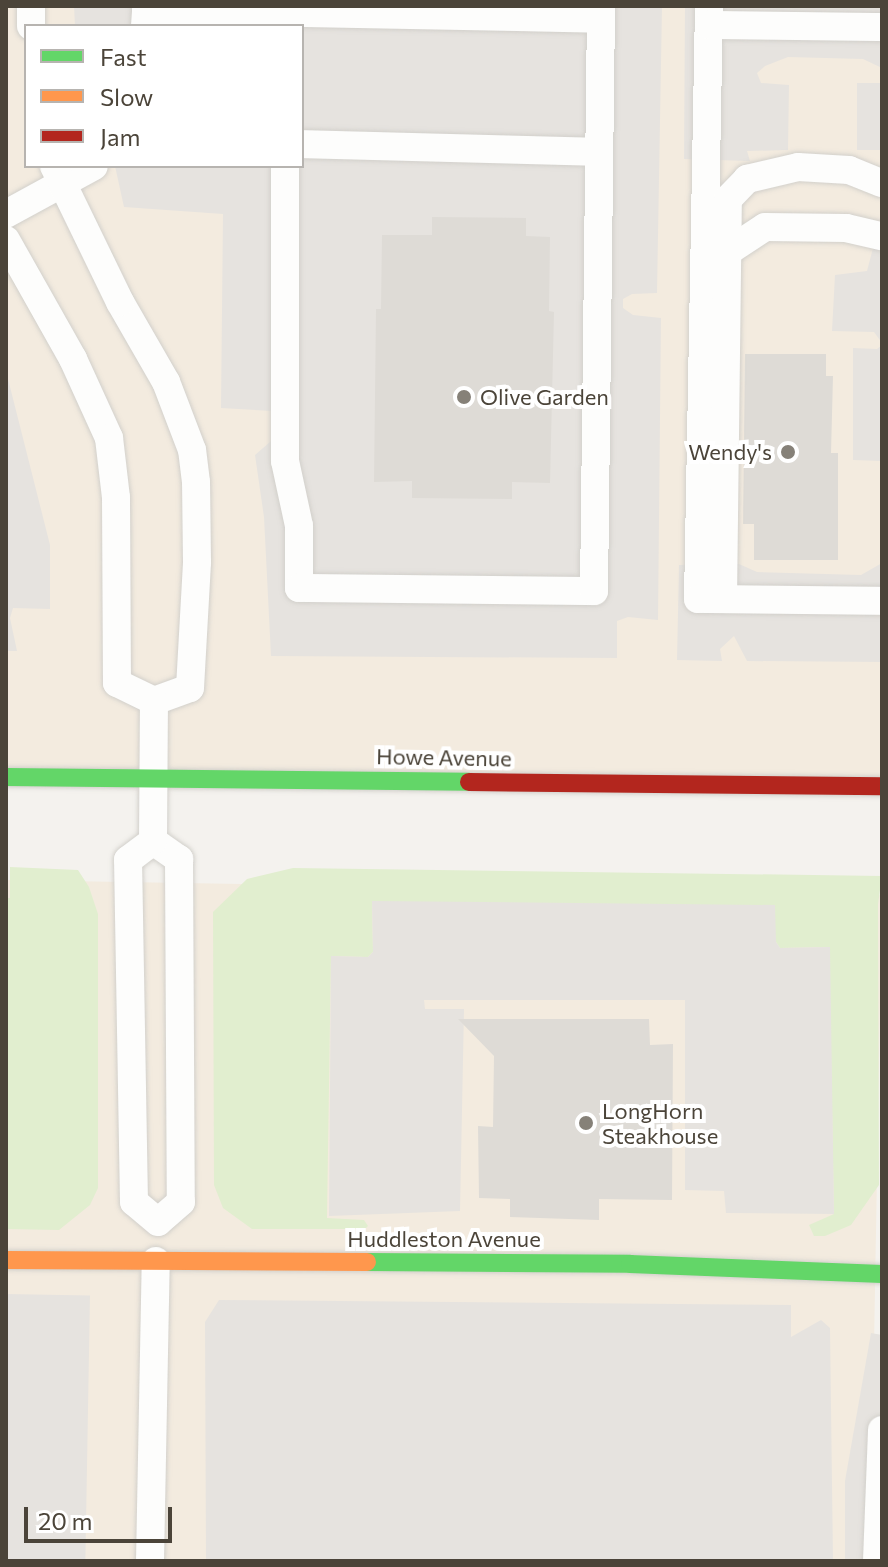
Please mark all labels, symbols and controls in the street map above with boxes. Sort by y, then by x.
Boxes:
legend [24,24,304,168]
text: Fast [100,42,147,71]
text: Slow [100,82,153,111]
text: Jam [100,122,140,151]
place label: Olive Garden [480,384,609,410]
marker: Olive Garden [455,388,473,406]
place label: Wendy's [688,439,772,465]
marker: Wendy's [779,443,797,461]
street label: Howe Avenue [376,743,512,771]
place label: LongHorn Steakhouse [602,1097,718,1148]
marker: LongHorn Steakhouse [577,1114,595,1132]
street label: Huddleston Avenue [347,1226,541,1252]
scale bar [28,1491,176,1541]
text: 20 m [38,1506,92,1535]

